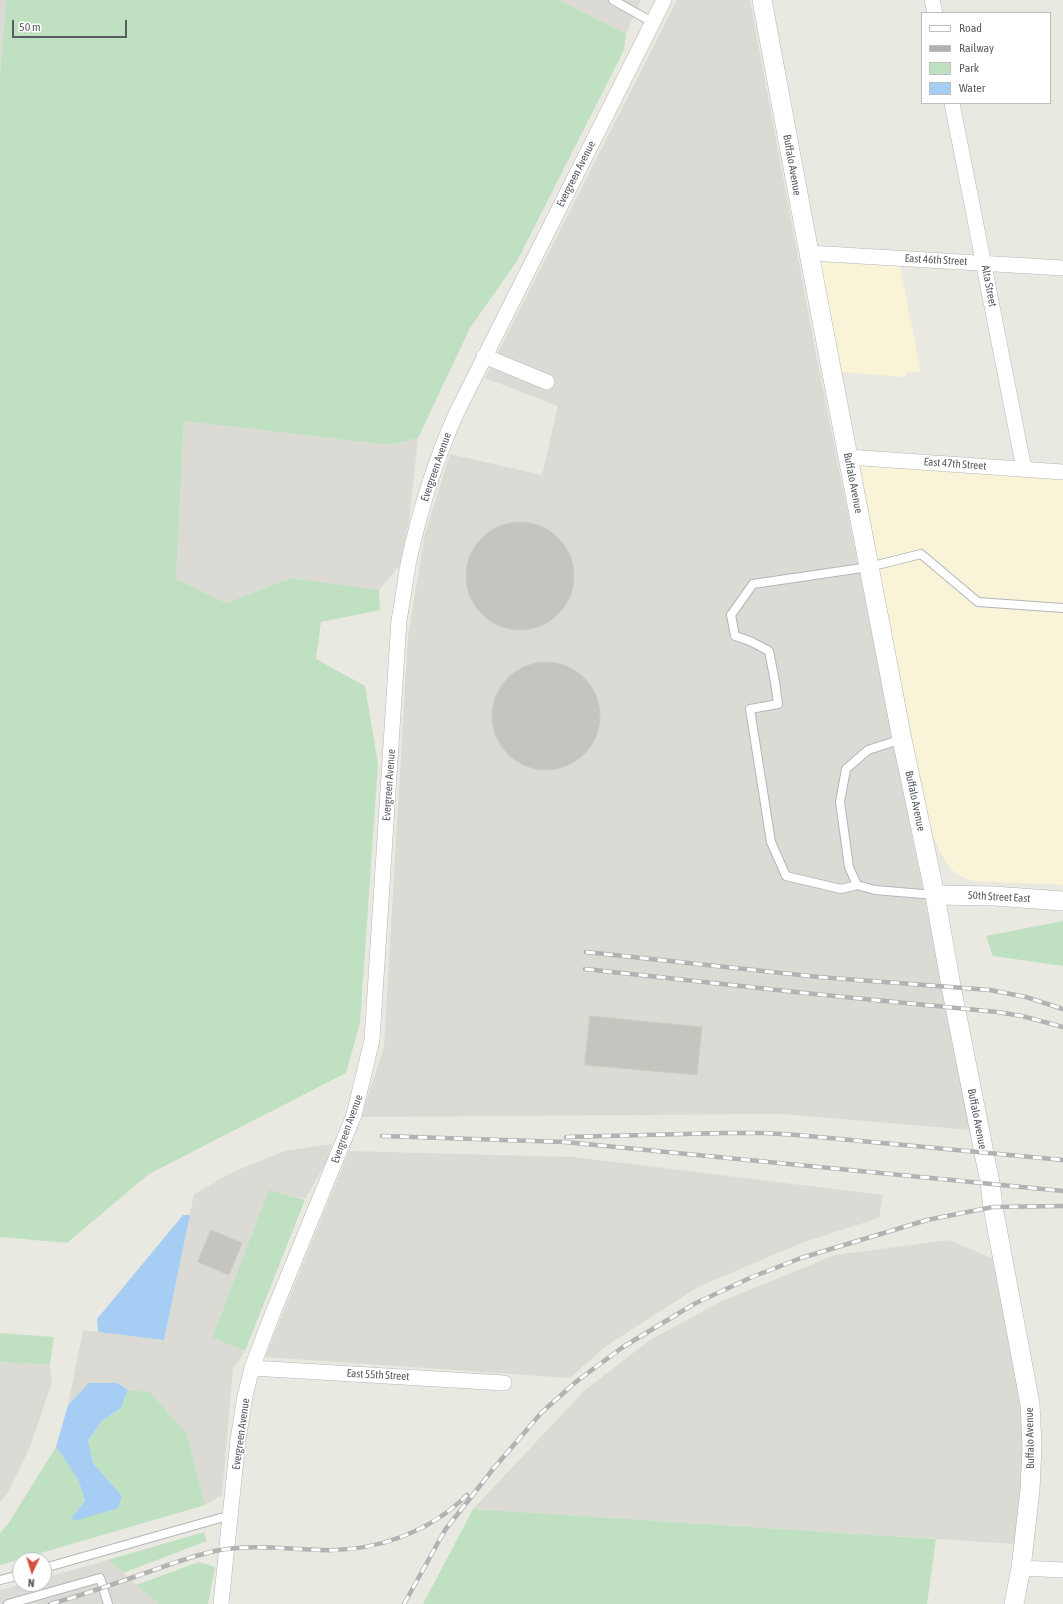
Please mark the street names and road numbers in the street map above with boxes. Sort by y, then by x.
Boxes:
street label: Buffalo Avenue [780,134,804,196]
street label: Evergreen Avenue [554,139,598,209]
street label: East 46th Street [904,252,968,268]
street label: Alta Street [978,264,1000,308]
street label: Evergreen Avenue [418,431,454,503]
street label: Buffalo Avenue [841,452,865,514]
street label: East 47th Street [923,455,987,473]
street label: Evergreen Avenue [380,749,398,821]
street label: Buffalo Avenue [902,770,928,832]
street label: 50th Street East [967,889,1031,905]
street label: Buffalo Avenue [965,1088,989,1150]
street label: Evergreen Avenue [328,1093,366,1165]
street label: East 55th Street [346,1367,410,1383]
street label: Evergreen Avenue [229,1397,253,1471]
street label: Buffalo Avenue [1023,1407,1037,1469]

